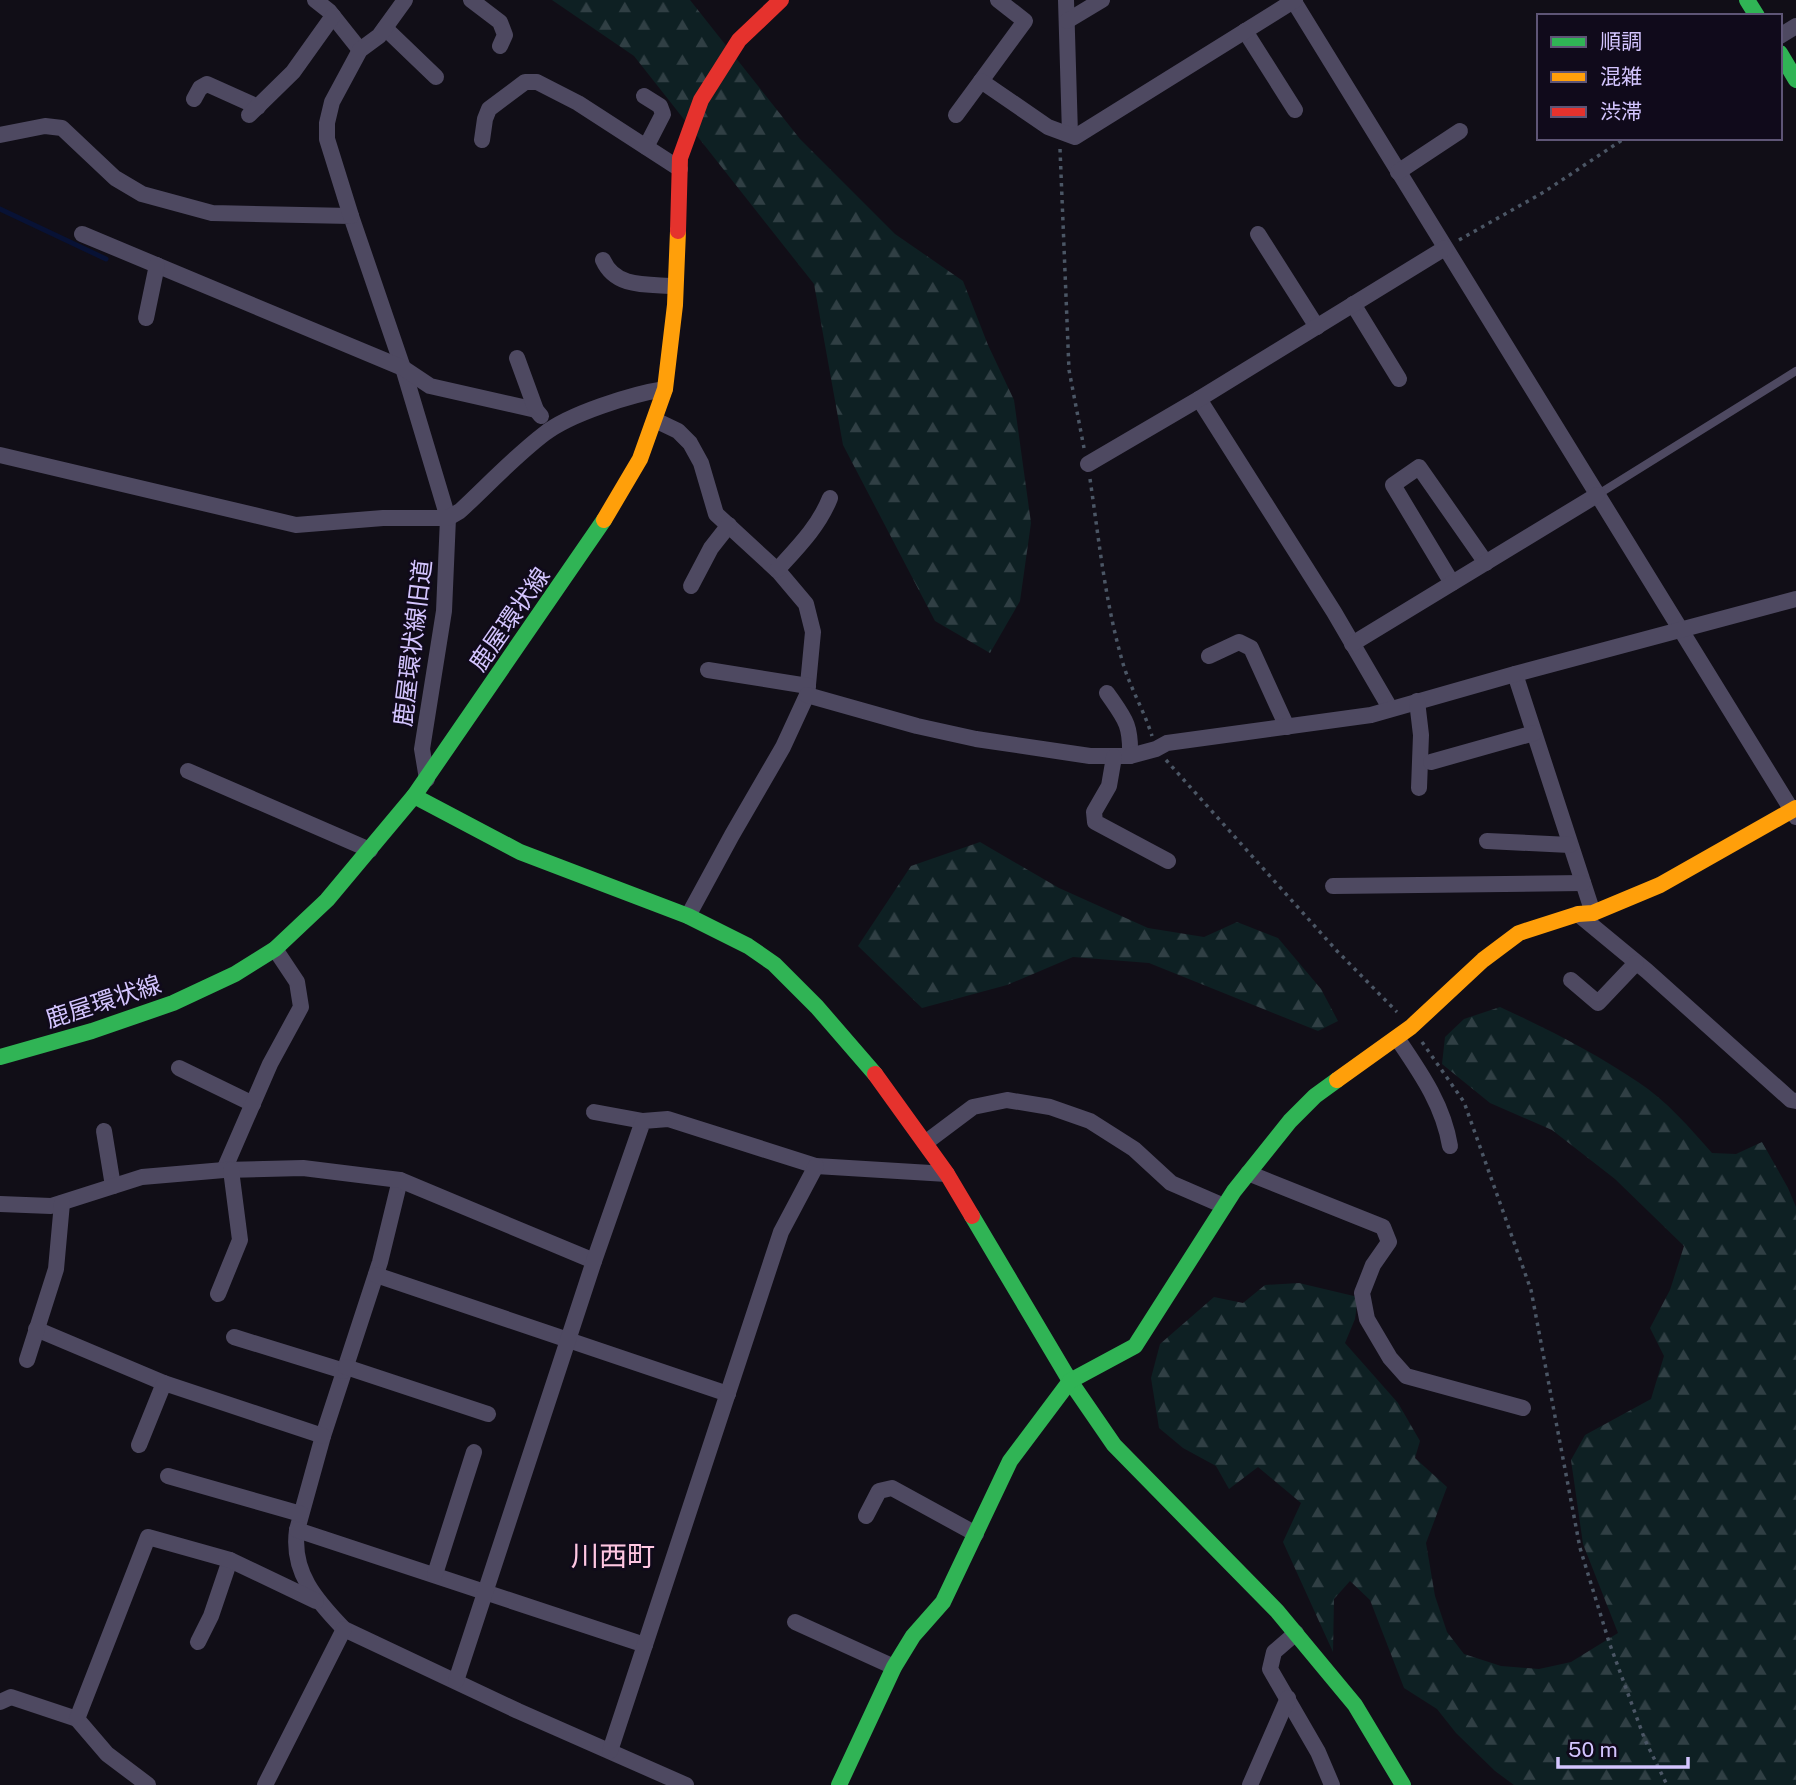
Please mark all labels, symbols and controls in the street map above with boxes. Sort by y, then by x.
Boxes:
legend [1537,14,1782,140]
text: 順調 [1600,29,1642,54]
text: 混雑 [1600,64,1642,89]
text: 渋滞 [1600,99,1642,124]
street label: 鹿屋環状線旧道 [388,558,436,728]
street label: 鹿屋環状線 [463,562,555,676]
street label: 鹿屋環状線 [42,969,164,1033]
district label: 川西町 [571,1539,655,1572]
scale bar [1558,1726,1688,1770]
text: 50 m [1568,1737,1618,1762]

